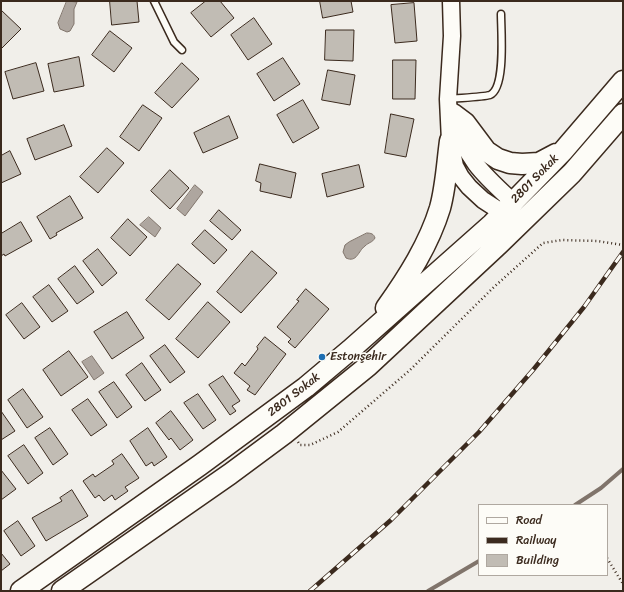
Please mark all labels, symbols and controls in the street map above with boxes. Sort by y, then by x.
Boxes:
street label: 2801 Sokak [508,152,562,206]
place label: Estonşehir [330,350,386,364]
marker: Estonşehir [317,352,327,362]
street label: 2801 Sokak [265,370,323,420]
legend [478,504,608,576]
text: Road [516,509,542,531]
text: Railway [516,529,557,551]
text: Building [516,549,559,571]

